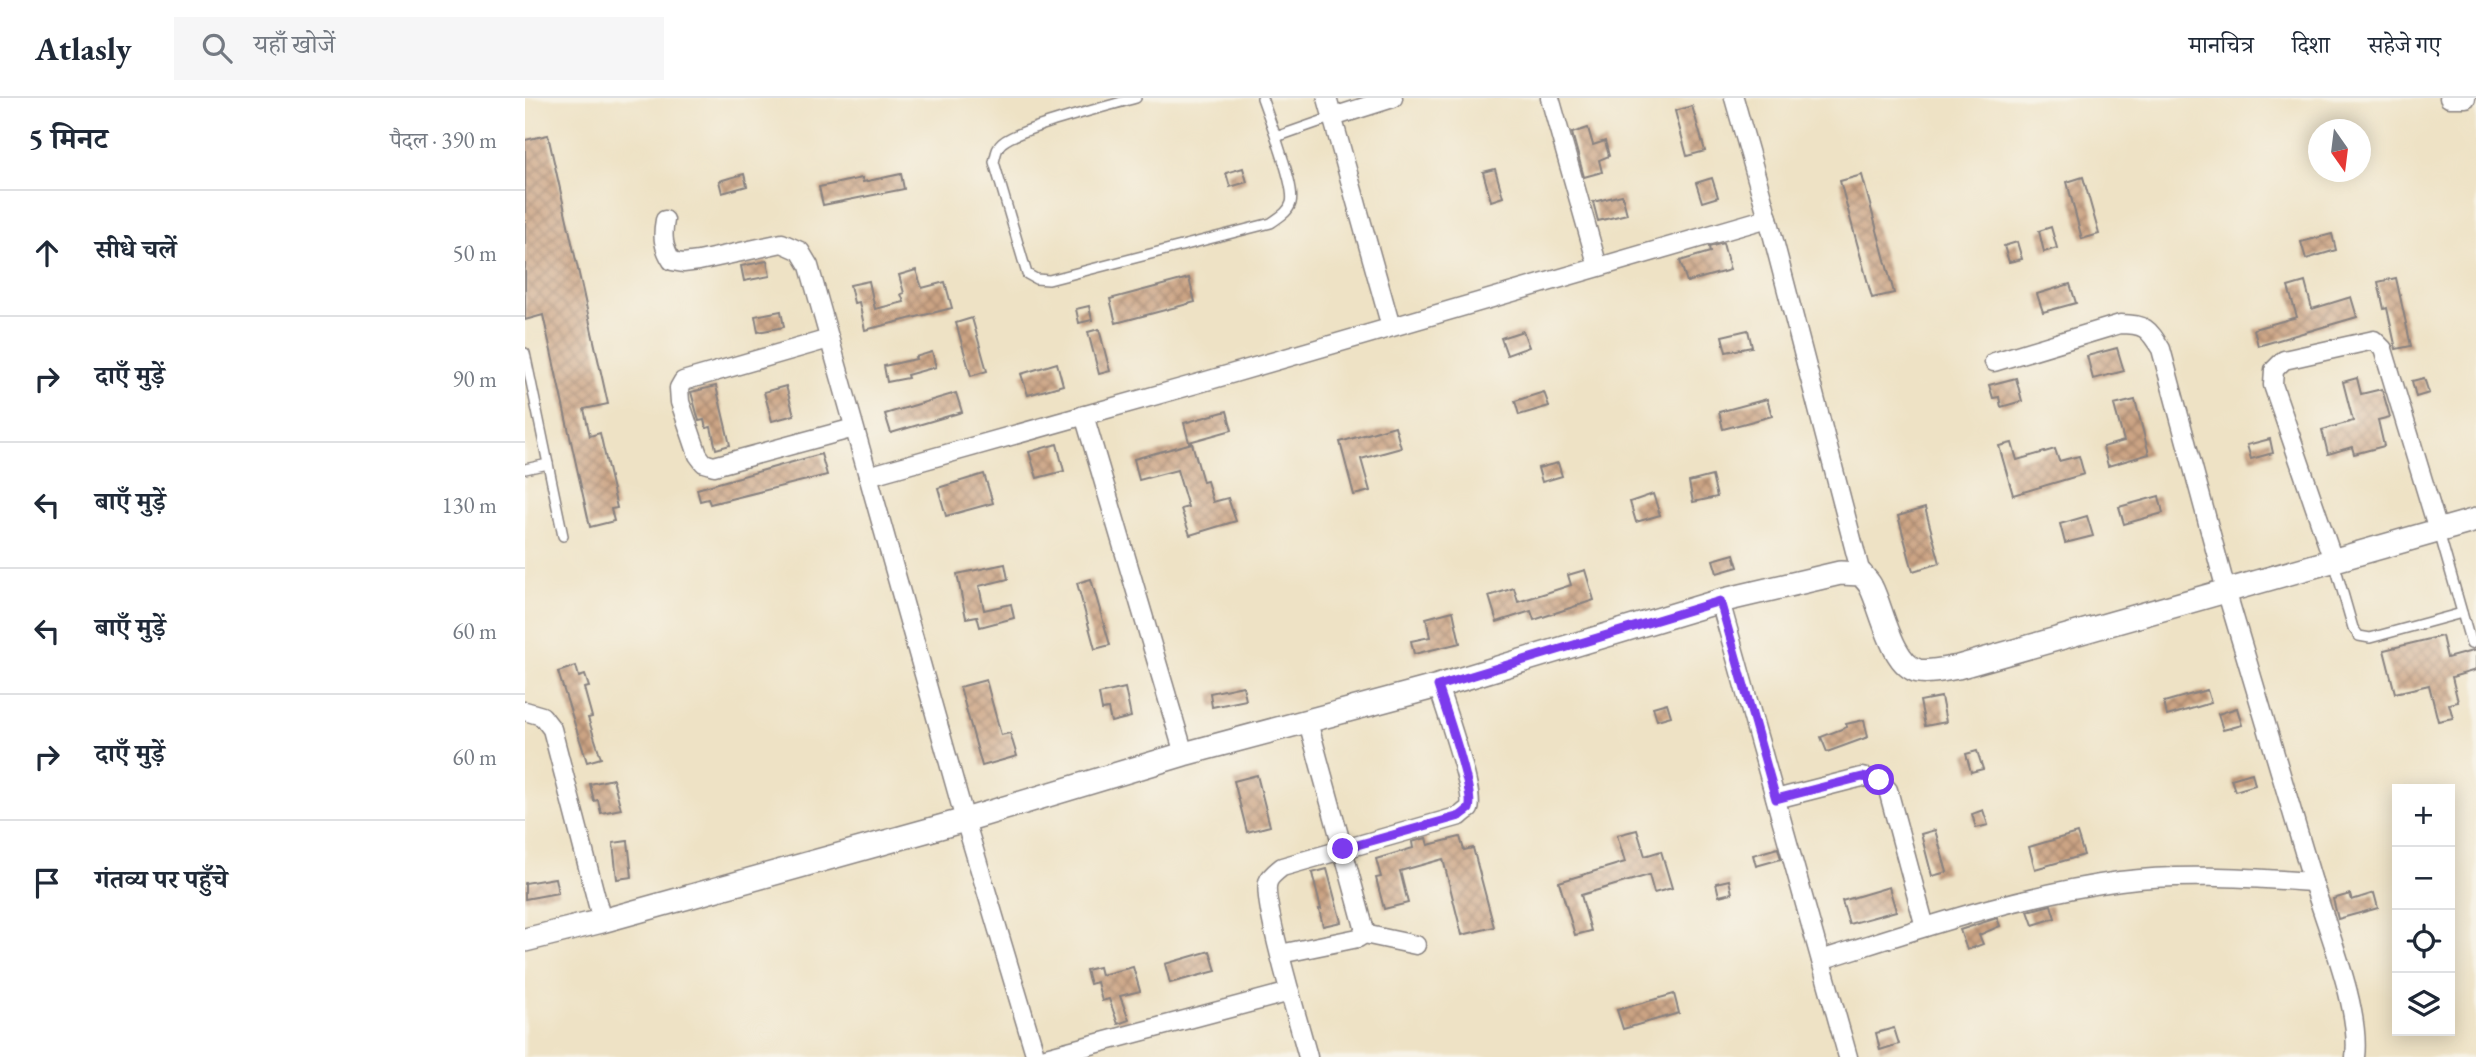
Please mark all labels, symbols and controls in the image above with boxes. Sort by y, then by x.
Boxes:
search box [174,17,664,80]
text: Atlasly [35,27,132,70]
text: यहाँ खोजें [254,27,335,61]
icon: search [198,29,236,67]
text: मानचित्र [2189,29,2254,60]
text: दिशा [2292,29,2330,60]
text: सहेजे गए [2368,29,2441,60]
text: 5 मिनट [28,119,108,158]
north arrow [2308,119,2371,182]
text: पैदल · 390 m [390,125,497,155]
text: सीधे चलें [95,232,177,266]
icon: ahead [28,234,66,272]
text: 50 m [452,238,497,268]
text: दाएँ मुड़ें [95,358,165,392]
icon: right [28,360,66,398]
text: 90 m [452,364,497,394]
text: बाएँ मुड़ें [95,484,166,518]
icon: left [28,486,66,524]
text: 130 m [441,490,497,520]
text: बाएँ मुड़ें [95,610,166,644]
icon: left [28,612,66,650]
text: 60 m [452,616,497,646]
text: दाएँ मुड़ें [95,736,165,770]
icon: right [28,738,66,776]
text: 60 m [452,742,497,772]
route start [1863,764,1894,795]
map controls [2392,784,2455,1036]
button: + [2392,784,2455,847]
route end [1327,833,1358,864]
button: − [2392,847,2455,910]
text: गंतव्य पर पहुँचे [95,862,228,896]
icon: arrive [28,864,66,902]
button: locate [2392,910,2455,973]
button: layers [2392,973,2455,1036]

